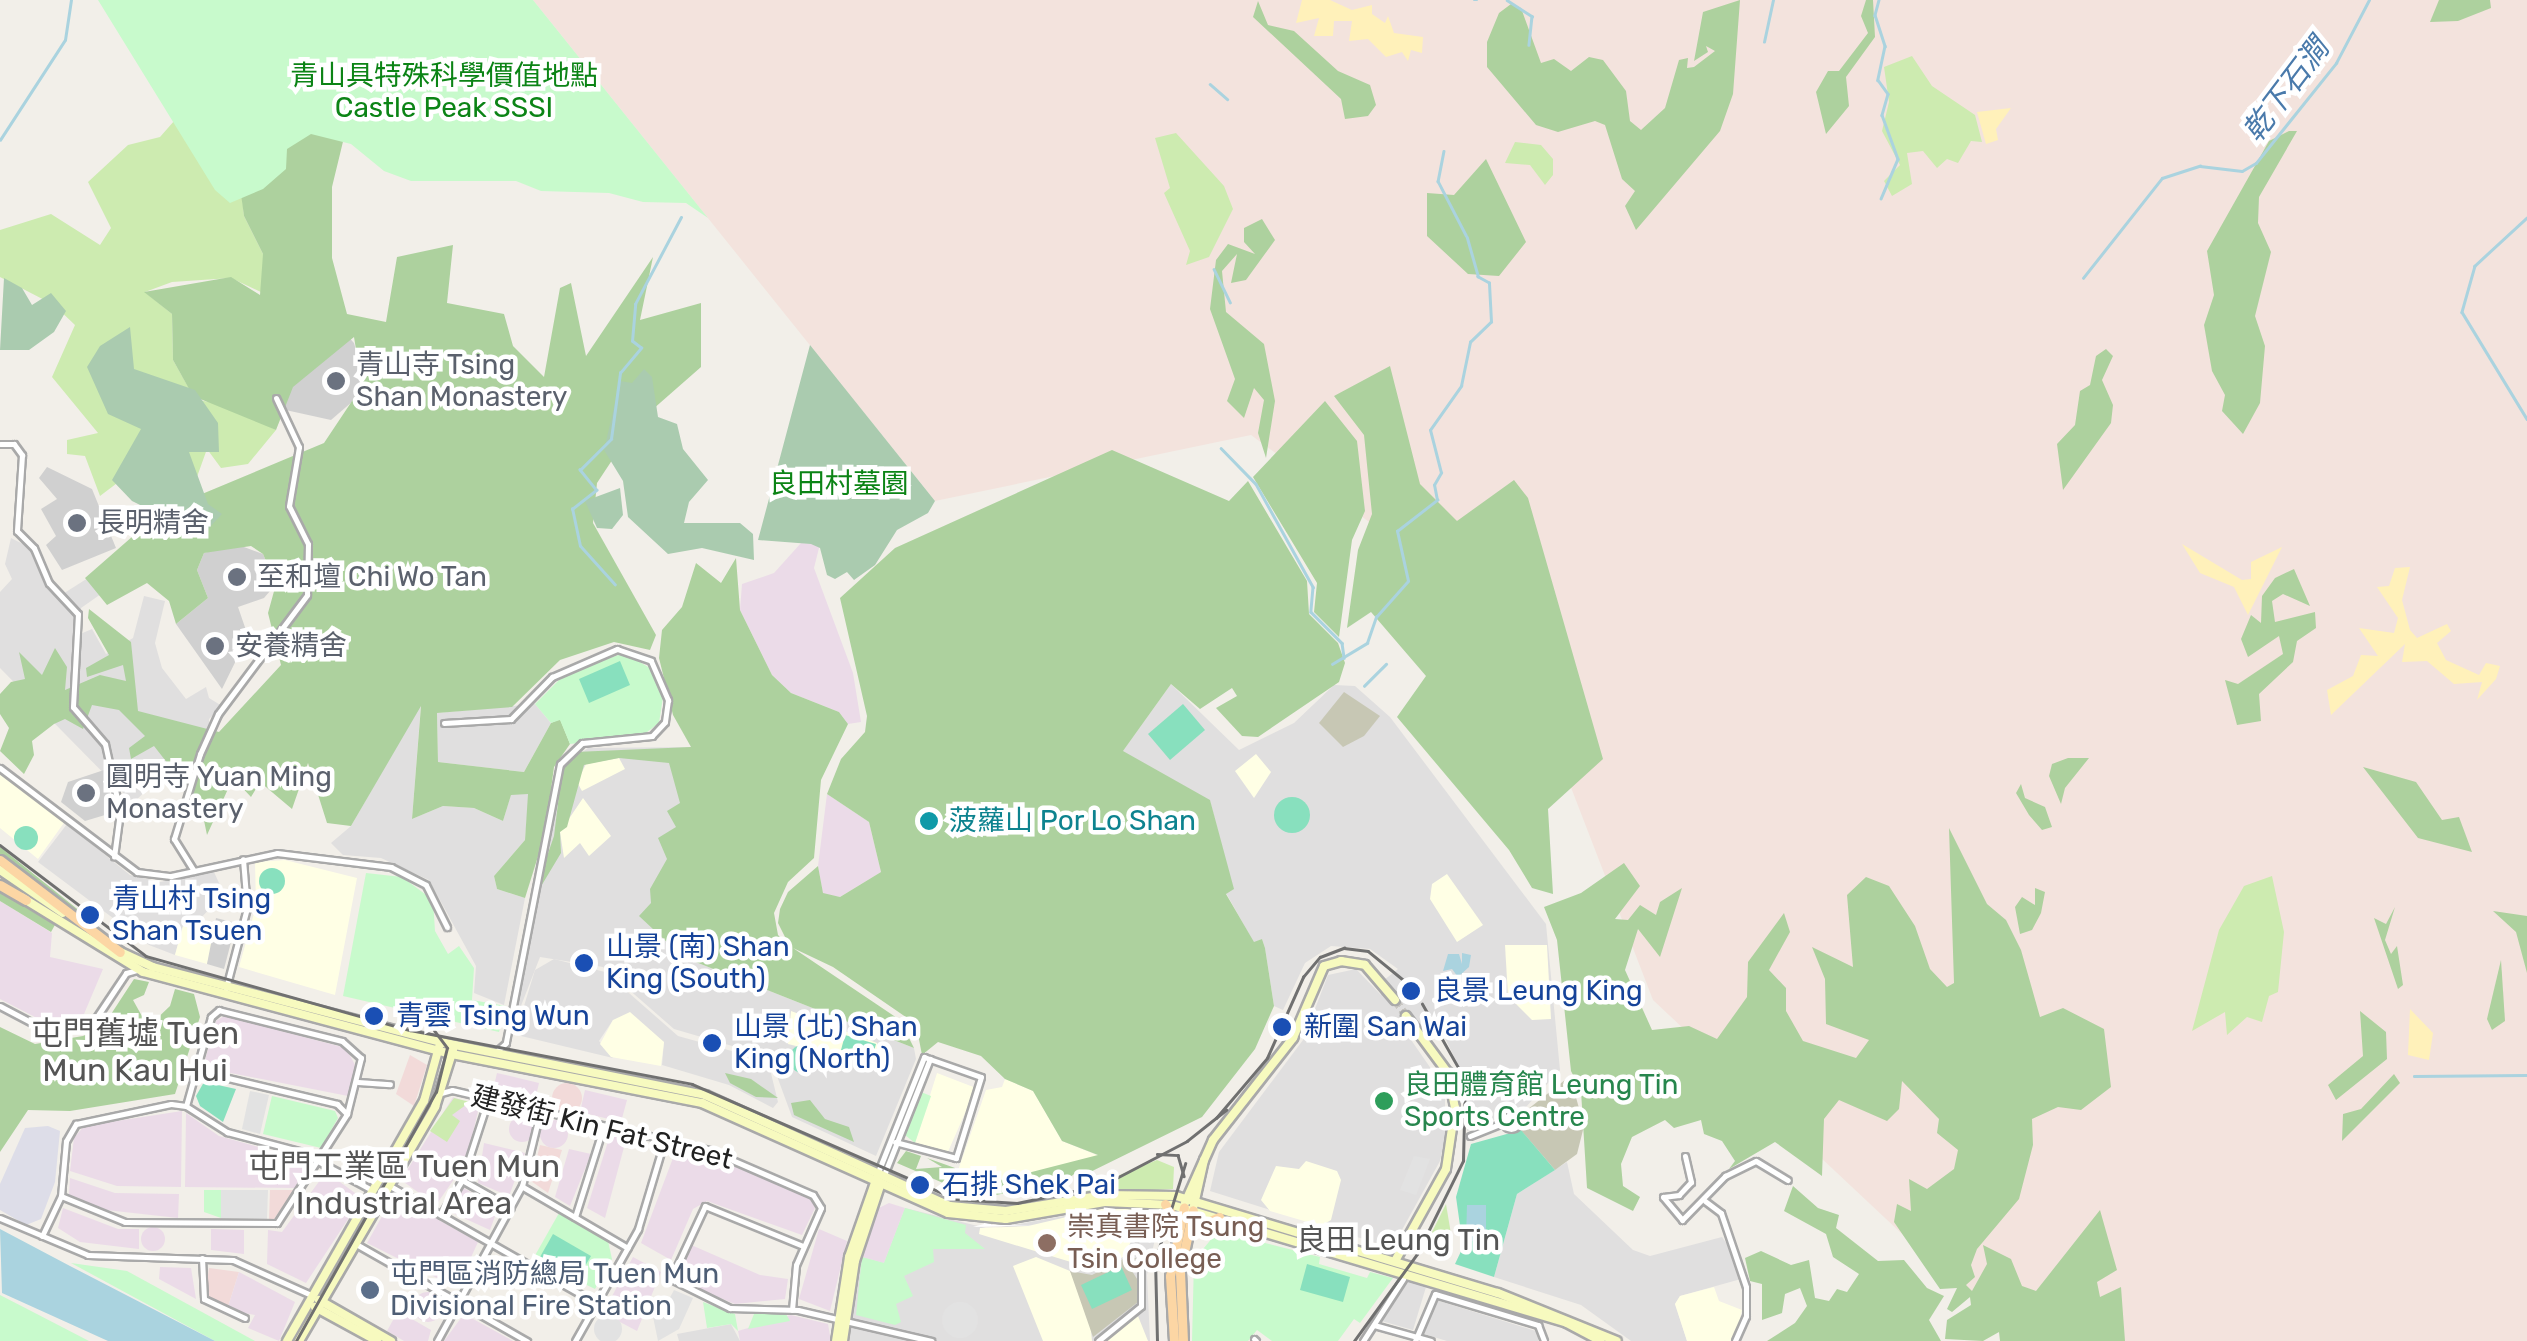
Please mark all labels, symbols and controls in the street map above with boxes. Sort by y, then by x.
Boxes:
water label: 乾下石澗 [2236,31,2336,149]
park label: 青山具特殊科學價值地點 Castle Peak SSSI [290,59,598,125]
place label: 青山寺 Tsing Shan Monastery [356,348,567,414]
marker: 青山寺 Tsing Shan Monastery [325,370,347,392]
park label: 良田村墓園 [769,467,909,501]
place label: 長明精舍 [97,506,209,540]
marker: 長明精舍 [66,512,88,534]
place label: 至和壇 Chi Wo Tan [257,560,488,594]
marker: 至和壇 Chi Wo Tan [226,566,248,588]
place label: 安養精舍 [235,629,347,663]
marker: 安養精舍 [204,635,226,657]
place label: 圓明寺 Yuan Ming Monastery [106,760,332,826]
marker: 圓明寺 Yuan Ming Monastery [75,782,97,804]
place label: 菠蘿山 Por Lo Shan [949,804,1197,838]
marker: 菠蘿山 Por Lo Shan [918,810,940,832]
place label: 青山村 Tsing Shan Tsuen [112,882,271,948]
marker: 青山村 Tsing Shan Tsuen [77,902,103,928]
place label: 山景 (南) Shan King (South) [606,930,790,996]
marker: 山景 (南) Shan King (South) [571,950,597,976]
place label: 良景 Leung King [1434,974,1643,1008]
marker: 良景 Leung King [1398,978,1424,1004]
place label: 青雲 Tsing Wun [396,999,590,1033]
marker: 青雲 Tsing Wun [361,1003,387,1029]
place label: 山景 (北) Shan King (North) [734,1010,918,1076]
place label: 新圍 San Wai [1304,1010,1468,1044]
marker: 新圍 San Wai [1269,1014,1295,1040]
district label: 屯門舊墟 Tuen Mun Kau Hui [28,1015,242,1090]
marker: 山景 (北) Shan King (North) [699,1030,725,1056]
place label: 良田體育館 Leung Tin Sports Centre [1404,1068,1679,1134]
street label: 建發街 Kin Fat Street [468,1079,736,1177]
marker: 良田體育館 Leung Tin Sports Centre [1373,1090,1395,1112]
district label: 屯門工業區 Tuen Mun Industrial Area [248,1148,560,1223]
place label: 石排 Shek Pai [942,1168,1116,1202]
marker: 石排 Shek Pai [907,1172,933,1198]
place label: 崇真書院 Tsung Tsin College [1067,1210,1264,1276]
district label: 良田 Leung Tin [1296,1222,1500,1258]
marker: 崇真書院 Tsung Tsin College [1036,1232,1058,1254]
place label: 屯門區消防總局 Tuen Mun Divisional Fire Station [390,1257,719,1323]
marker: 屯門區消防總局 Tuen Mun Divisional Fire Station [359,1279,381,1301]

